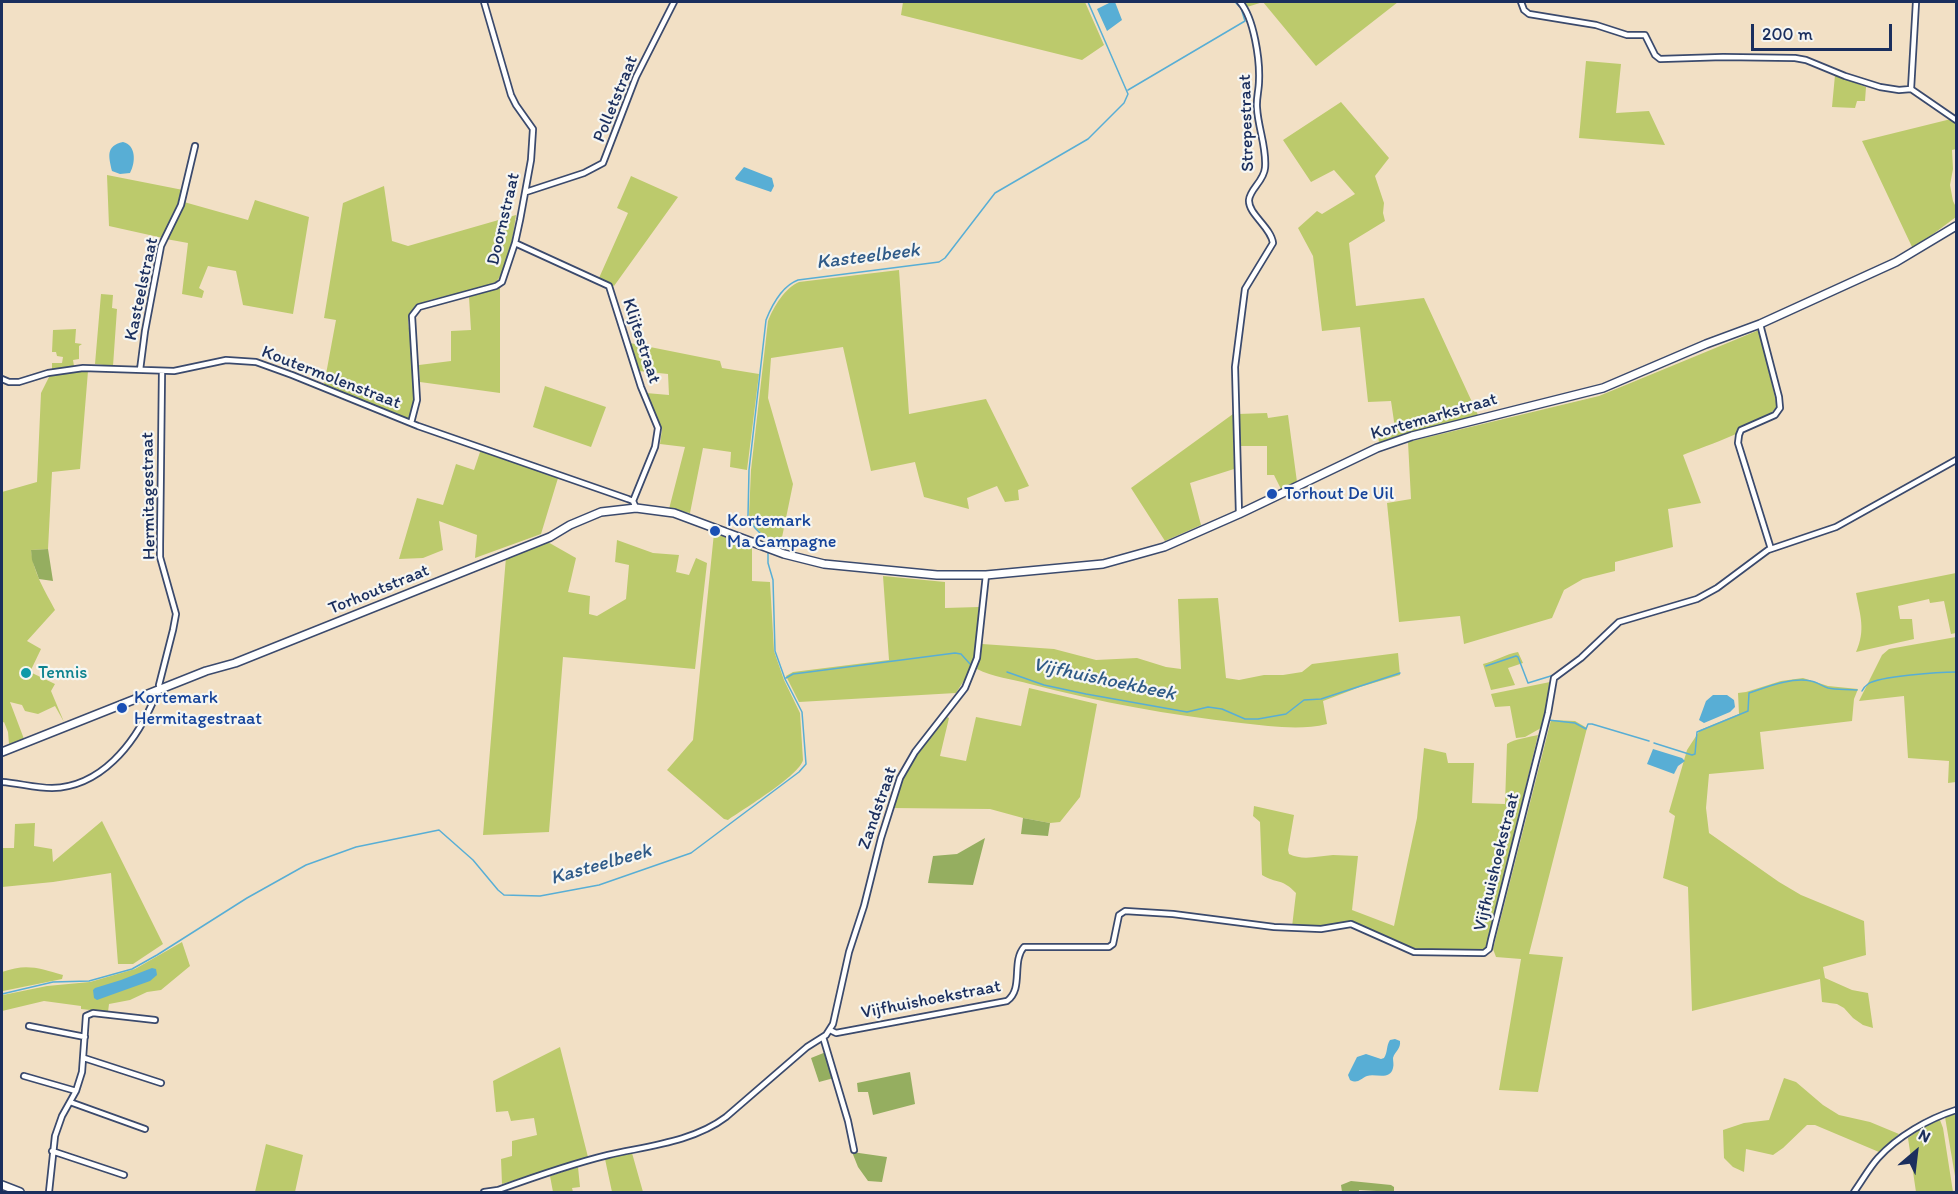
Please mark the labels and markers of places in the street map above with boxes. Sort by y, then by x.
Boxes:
place label: Torhout De Uil [1284,483,1394,505]
marker: Torhout De Uil [1265,487,1279,501]
place label: Kortemark Ma Campagne [727,510,836,552]
marker: Kortemark Ma Campagne [708,524,722,538]
place label: Tennis [38,662,87,684]
marker: Tennis [19,666,33,680]
place label: Kortemark Hermitagestraat [134,687,262,730]
marker: Kortemark Hermitagestraat [115,701,129,715]

